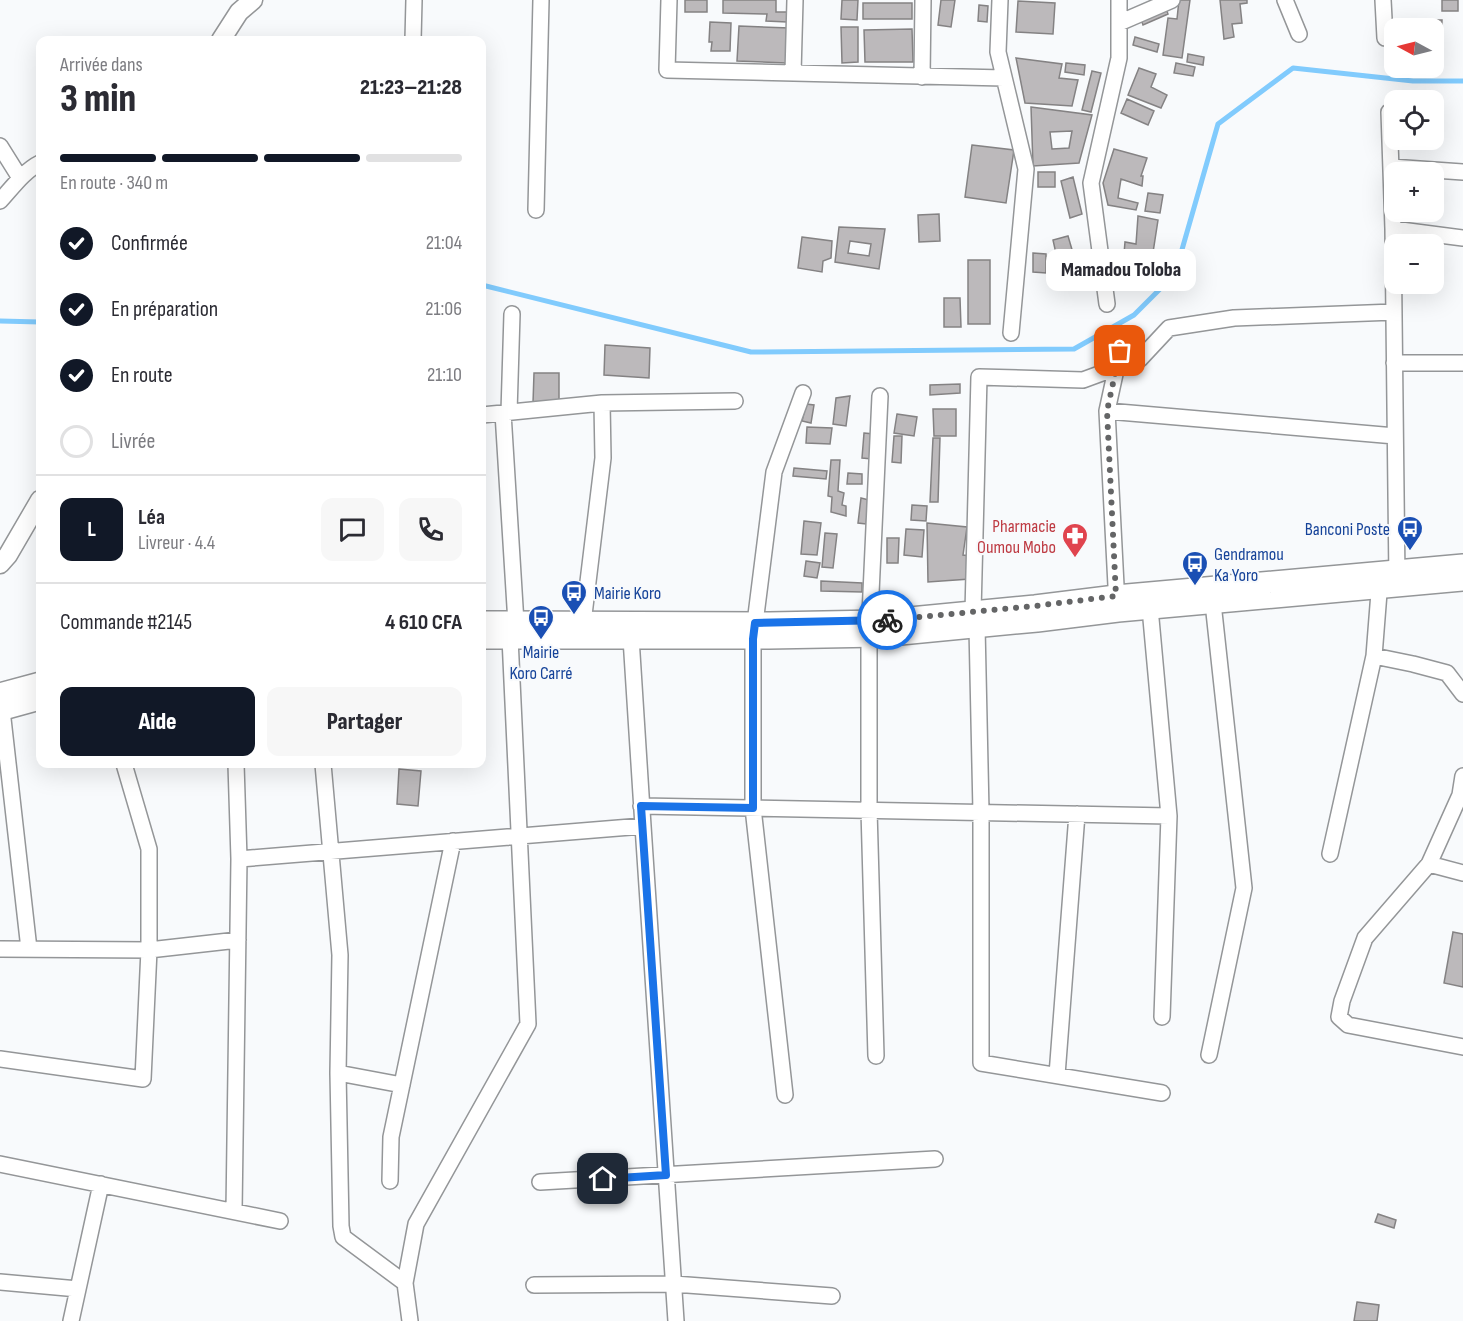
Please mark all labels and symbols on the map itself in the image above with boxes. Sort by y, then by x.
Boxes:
north arrow [1384,18,1444,78]
callout: Mamadou Toloba [1045,249,1195,291]
pin [1094,325,1145,376]
bus stop icon: Banconi Poste [1395,514,1425,552]
place label: Pharmacie Oumou Mobo [977,516,1056,558]
place label: Banconi Poste [1305,519,1390,540]
pharmacy icon: Pharmacie Oumou Mobo [1060,521,1090,559]
place label: Gendramou Ka Yoro [1214,544,1284,586]
bus stop icon: Gendramou Ka Yoro [1180,549,1210,587]
bus stop icon: Mairie Koro [559,578,589,616]
place label: Mairie Koro [594,583,661,604]
courier [857,590,917,650]
bus stop icon: Mairie Koro Carré [526,603,556,641]
place label: Mairie Koro Carré [509,642,573,684]
pin [577,1153,628,1204]

